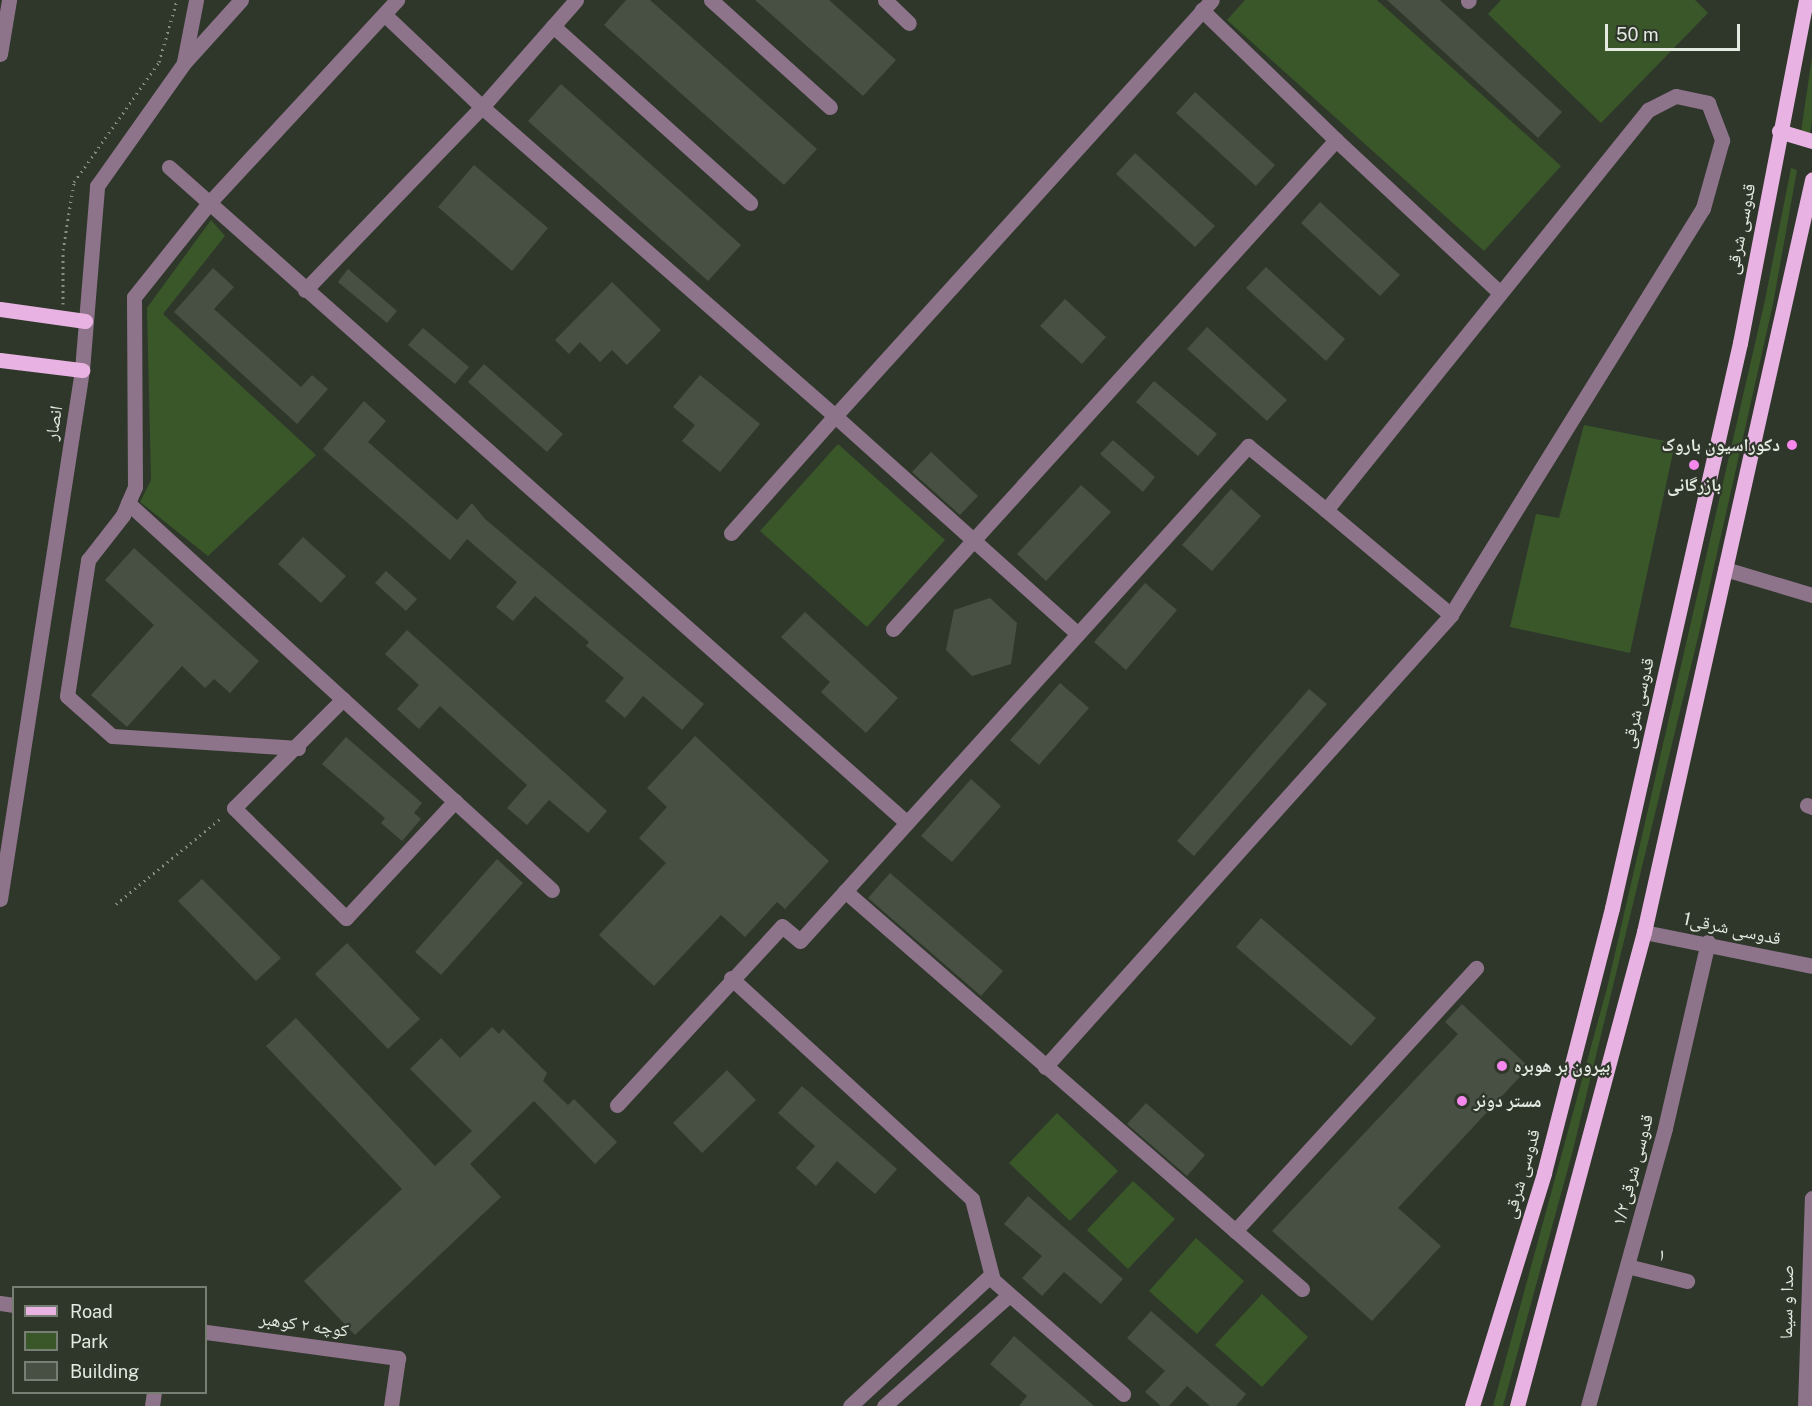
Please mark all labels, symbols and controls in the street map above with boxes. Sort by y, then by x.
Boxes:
scale bar [1608,12,1743,50]
text: 50 m [1616,24,1659,45]
street label: قدوسی شرقی [1722,182,1760,276]
street label: انصار [41,404,67,442]
place label: دکوراسیون باروک [1662,434,1780,456]
marker: دکوراسیون باروک [1785,438,1799,452]
marker: بازرگانی [1687,458,1701,472]
place label: بازرگانی [1667,474,1721,496]
street label: قدوسی شرقی [1617,656,1659,750]
street label: 1قدوسی شرقی [1681,908,1783,950]
place label: بیرون بر هوبره [1514,1055,1610,1077]
marker: بیرون بر هوبره [1495,1059,1509,1073]
place label: مستر دونر [1474,1090,1542,1112]
marker: مستر دونر [1455,1094,1469,1108]
street label: قدوسی شرقی۱/۲ [1608,1112,1658,1228]
street label: قدوسی شرقی [1499,1127,1545,1221]
street label: ۱ [1655,1244,1669,1266]
street label: صدا و سیما [1776,1265,1798,1339]
legend [12,1286,207,1394]
text: Road [70,1301,113,1322]
street label: کوچه ۲ کوهبر [258,1308,350,1342]
text: Park [70,1331,108,1352]
text: Building [70,1361,139,1382]

